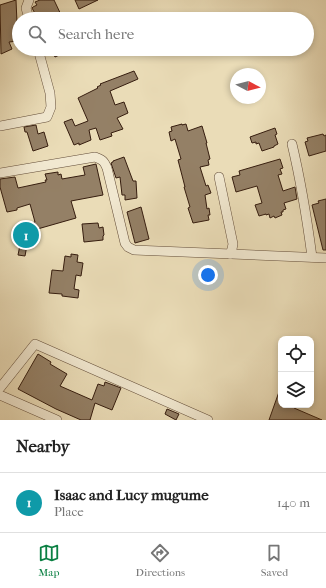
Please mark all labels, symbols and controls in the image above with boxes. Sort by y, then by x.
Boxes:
search box [12,12,314,56]
icon: search [26,23,48,45]
text: Search here [58,25,134,43]
north arrow [230,68,266,104]
pin: 1 [13,220,39,250]
your location [198,265,218,285]
map controls [278,336,314,408]
button: locate [278,336,314,372]
button: layers [278,372,314,408]
text: Nearby [16,436,70,456]
text: Isaac and Lucy mugume [54,486,209,504]
text: 1 [27,495,31,510]
text: 140 m [277,495,310,510]
text: Place [54,504,84,519]
tab: Map [38,542,60,579]
tab: Directions [136,542,185,579]
tab: Saved [261,542,288,579]

